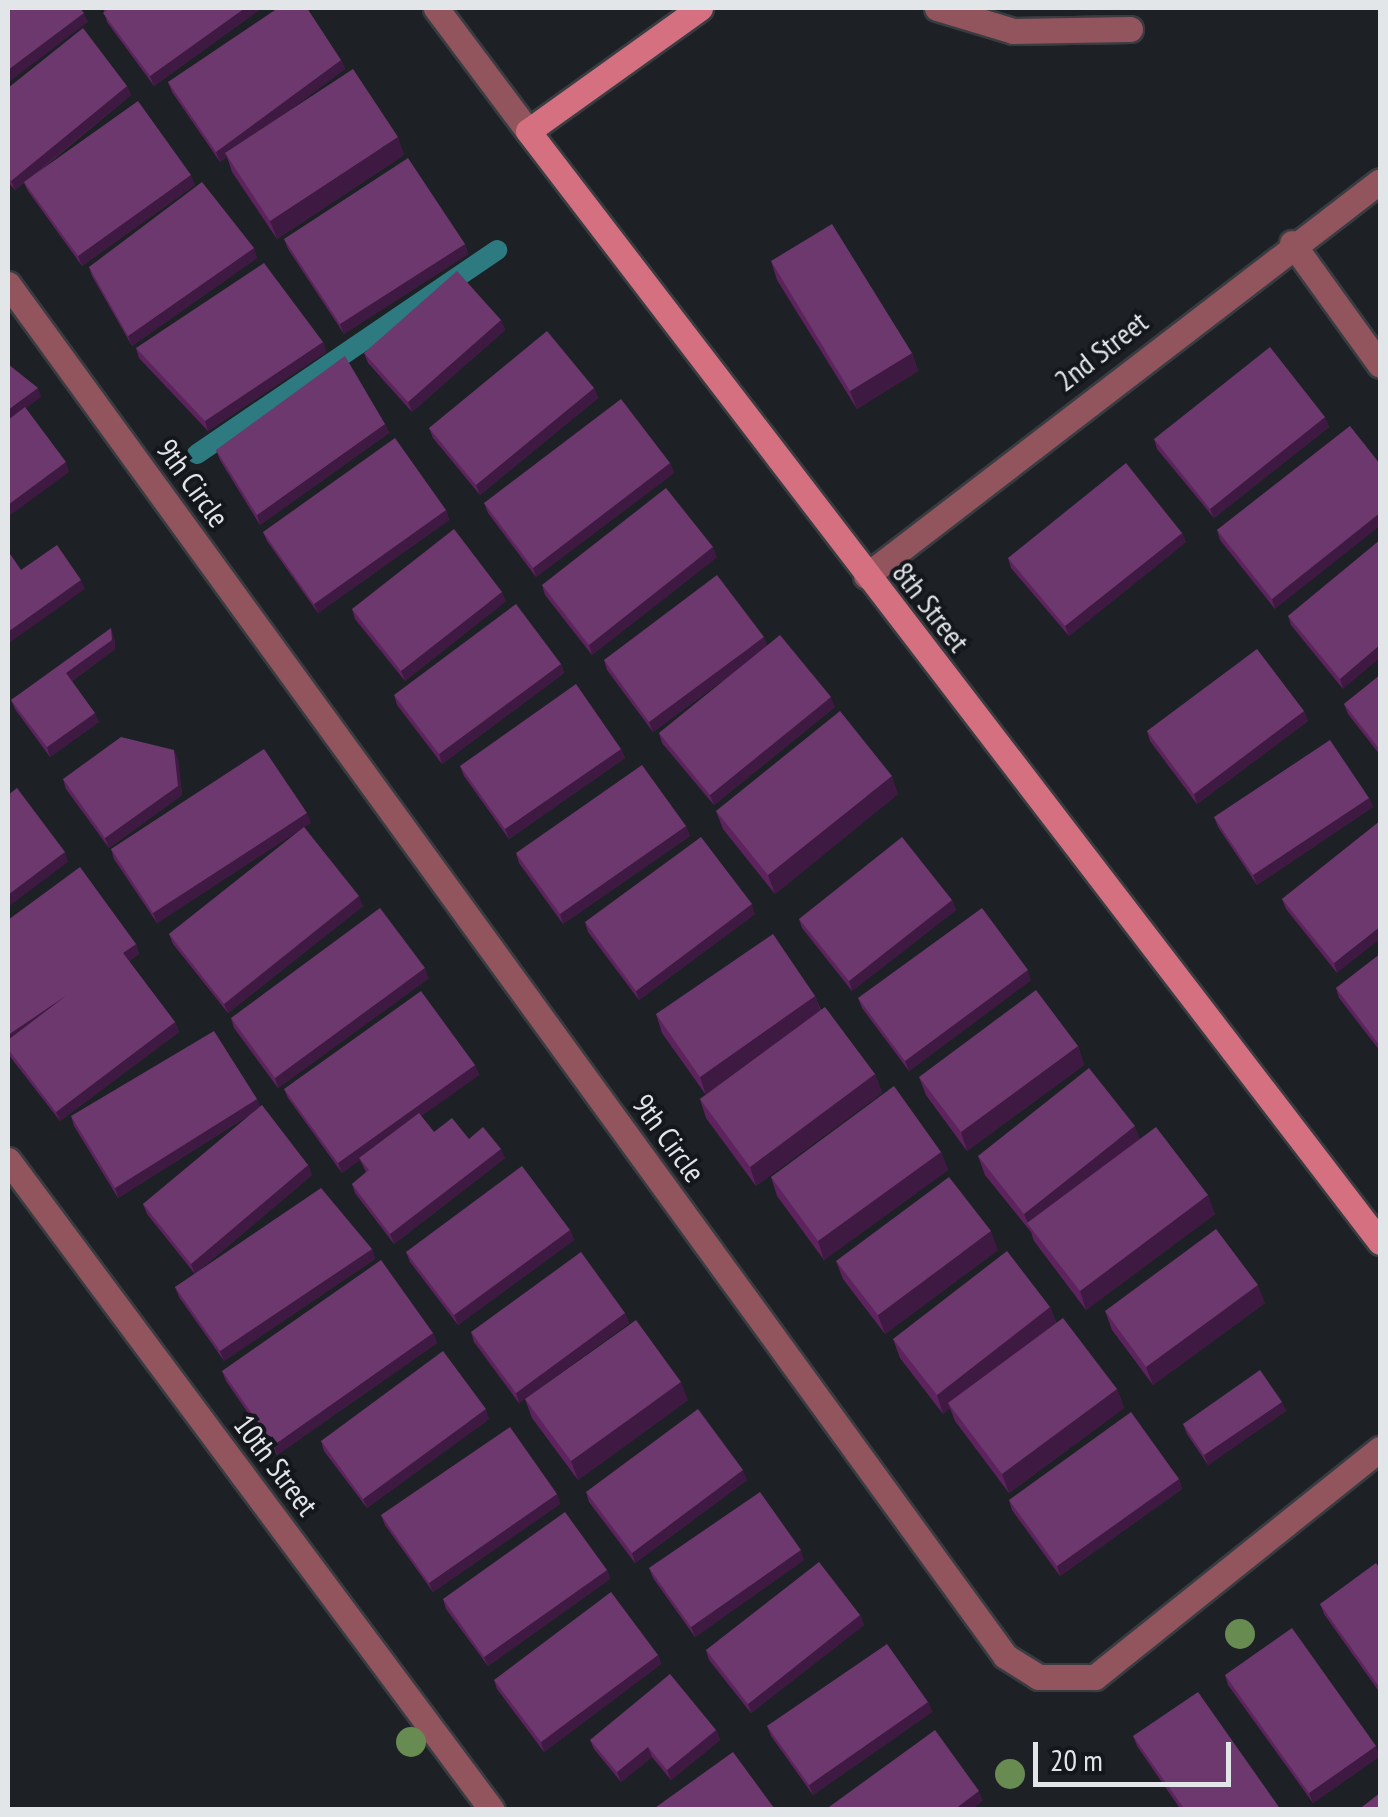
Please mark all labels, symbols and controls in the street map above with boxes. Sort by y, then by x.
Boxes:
street label: 2nd Street [1047,304,1155,398]
street label: 9th Circle [149,432,237,534]
street label: 8th Street [885,555,977,659]
street label: 9th Circle [625,1087,713,1189]
street label: 10th Street [226,1407,326,1523]
scale bar [1038,1722,1236,1784]
text: 20 m [1050,1740,1103,1779]

